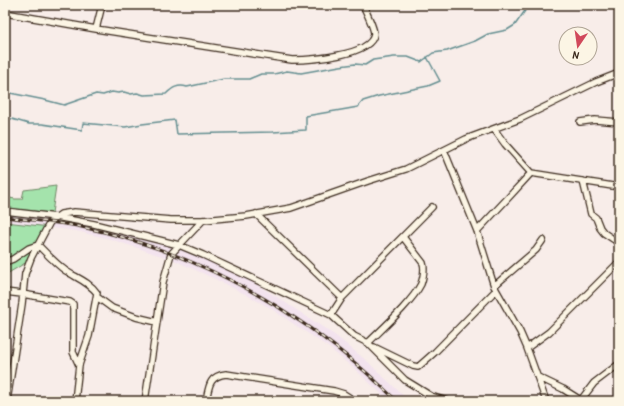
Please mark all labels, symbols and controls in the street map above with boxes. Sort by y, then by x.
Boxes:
north arrow [558,26,598,66]
text: N [571,48,580,63]

